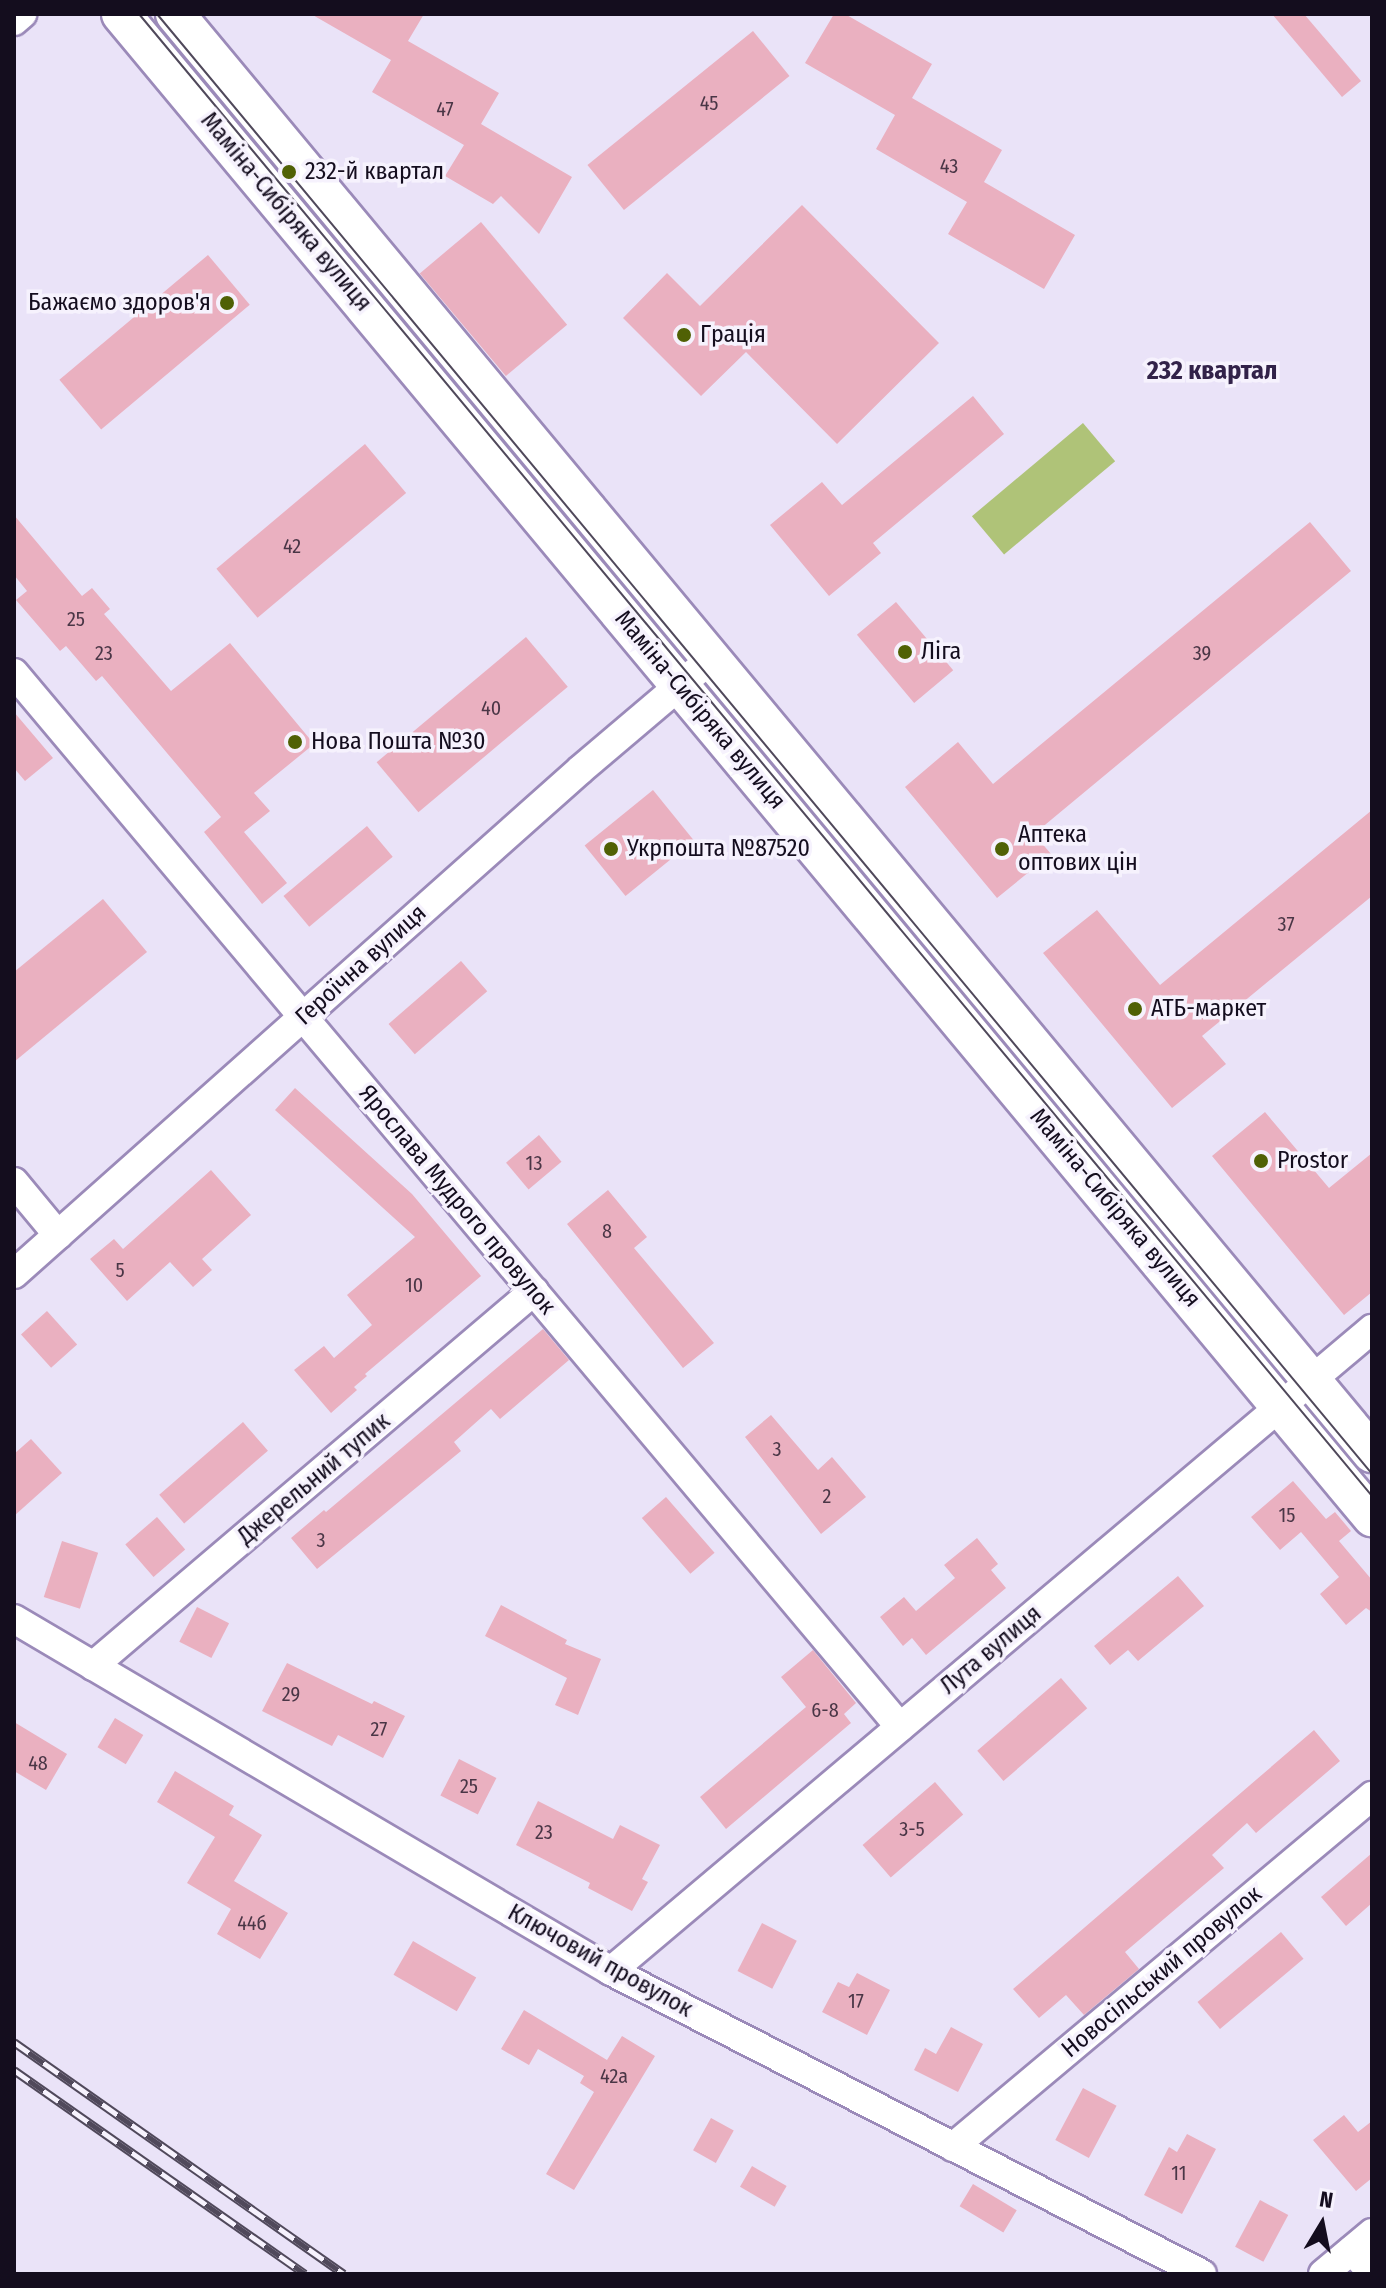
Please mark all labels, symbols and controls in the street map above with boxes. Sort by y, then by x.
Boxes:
house number: 45 [700,91,718,115]
house number: 47 [436,97,454,121]
street label: Маміна-Сибіряка вулиця [194,107,378,317]
house number: 43 [940,154,958,178]
place label: 232-й квартал [305,158,444,186]
marker: 232-й квартал [280,163,298,181]
place label: Бажаємо здоров'я [28,289,211,317]
marker: Бажаємо здоров'я [218,294,236,312]
place label: Грація [700,321,766,349]
marker: Грація [675,326,693,344]
district label: 232 квартал [1147,355,1277,387]
house number: 42 [283,534,301,558]
street label: Маміна-Сибіряка вулиця [608,605,792,815]
house number: 25 [67,607,85,631]
place label: Ліга [921,638,961,666]
house number: 23 [95,641,113,665]
house number: 39 [1193,641,1211,665]
marker: Ліга [896,643,914,661]
house number: 40 [481,696,501,720]
place label: Нова Пошта №30 [311,728,485,756]
marker: Нова Пошта №30 [286,733,304,751]
place label: Аптека оптових цін [1018,821,1138,877]
place label: Укрпошта №87520 [627,835,810,863]
marker: Укрпошта №87520 [602,840,620,858]
marker: Аптека оптових цін [993,840,1011,858]
street label: Героїчна вулиця [290,899,432,1031]
house number: 37 [1277,912,1295,936]
place label: АТБ-маркет [1151,995,1266,1023]
marker: АТБ-маркет [1126,1000,1144,1018]
street label: Ярослава Мудрого провулок [353,1079,561,1321]
street label: Маміна-Сибіряка вулиця [1023,1103,1207,1313]
place label: Prostor [1277,1147,1348,1175]
house number: 13 [526,1151,542,1175]
marker: Prostor [1252,1152,1270,1170]
house number: 8 [602,1219,612,1243]
house number: 5 [115,1258,125,1282]
house number: 10 [405,1273,423,1297]
street label: Джерельний тупик [232,1407,396,1551]
house number: 3 [772,1437,782,1461]
house number: 2 [823,1484,831,1508]
house number: 15 [1279,1503,1295,1527]
house number: 3 [316,1528,326,1552]
street label: Лута вулиця [935,1599,1047,1701]
house number: 29 [282,1682,300,1706]
house number: 6-8 [811,1698,839,1722]
house number: 27 [371,1717,387,1741]
house number: 48 [28,1751,48,1775]
house number: 25 [460,1774,478,1798]
house number: 3-5 [899,1817,925,1841]
house number: 23 [535,1820,553,1844]
street label: Новосільський провулок [1056,1880,1268,2064]
street label: Ключовий провулок [503,1898,697,2024]
house number: 44б [237,1911,267,1935]
house number: 17 [848,1989,864,2013]
house number: 42а [600,2064,628,2088]
house number: 11 [1171,2161,1187,2185]
north arrow [1282,2184,1362,2264]
text: N [1317,2185,1335,2214]

